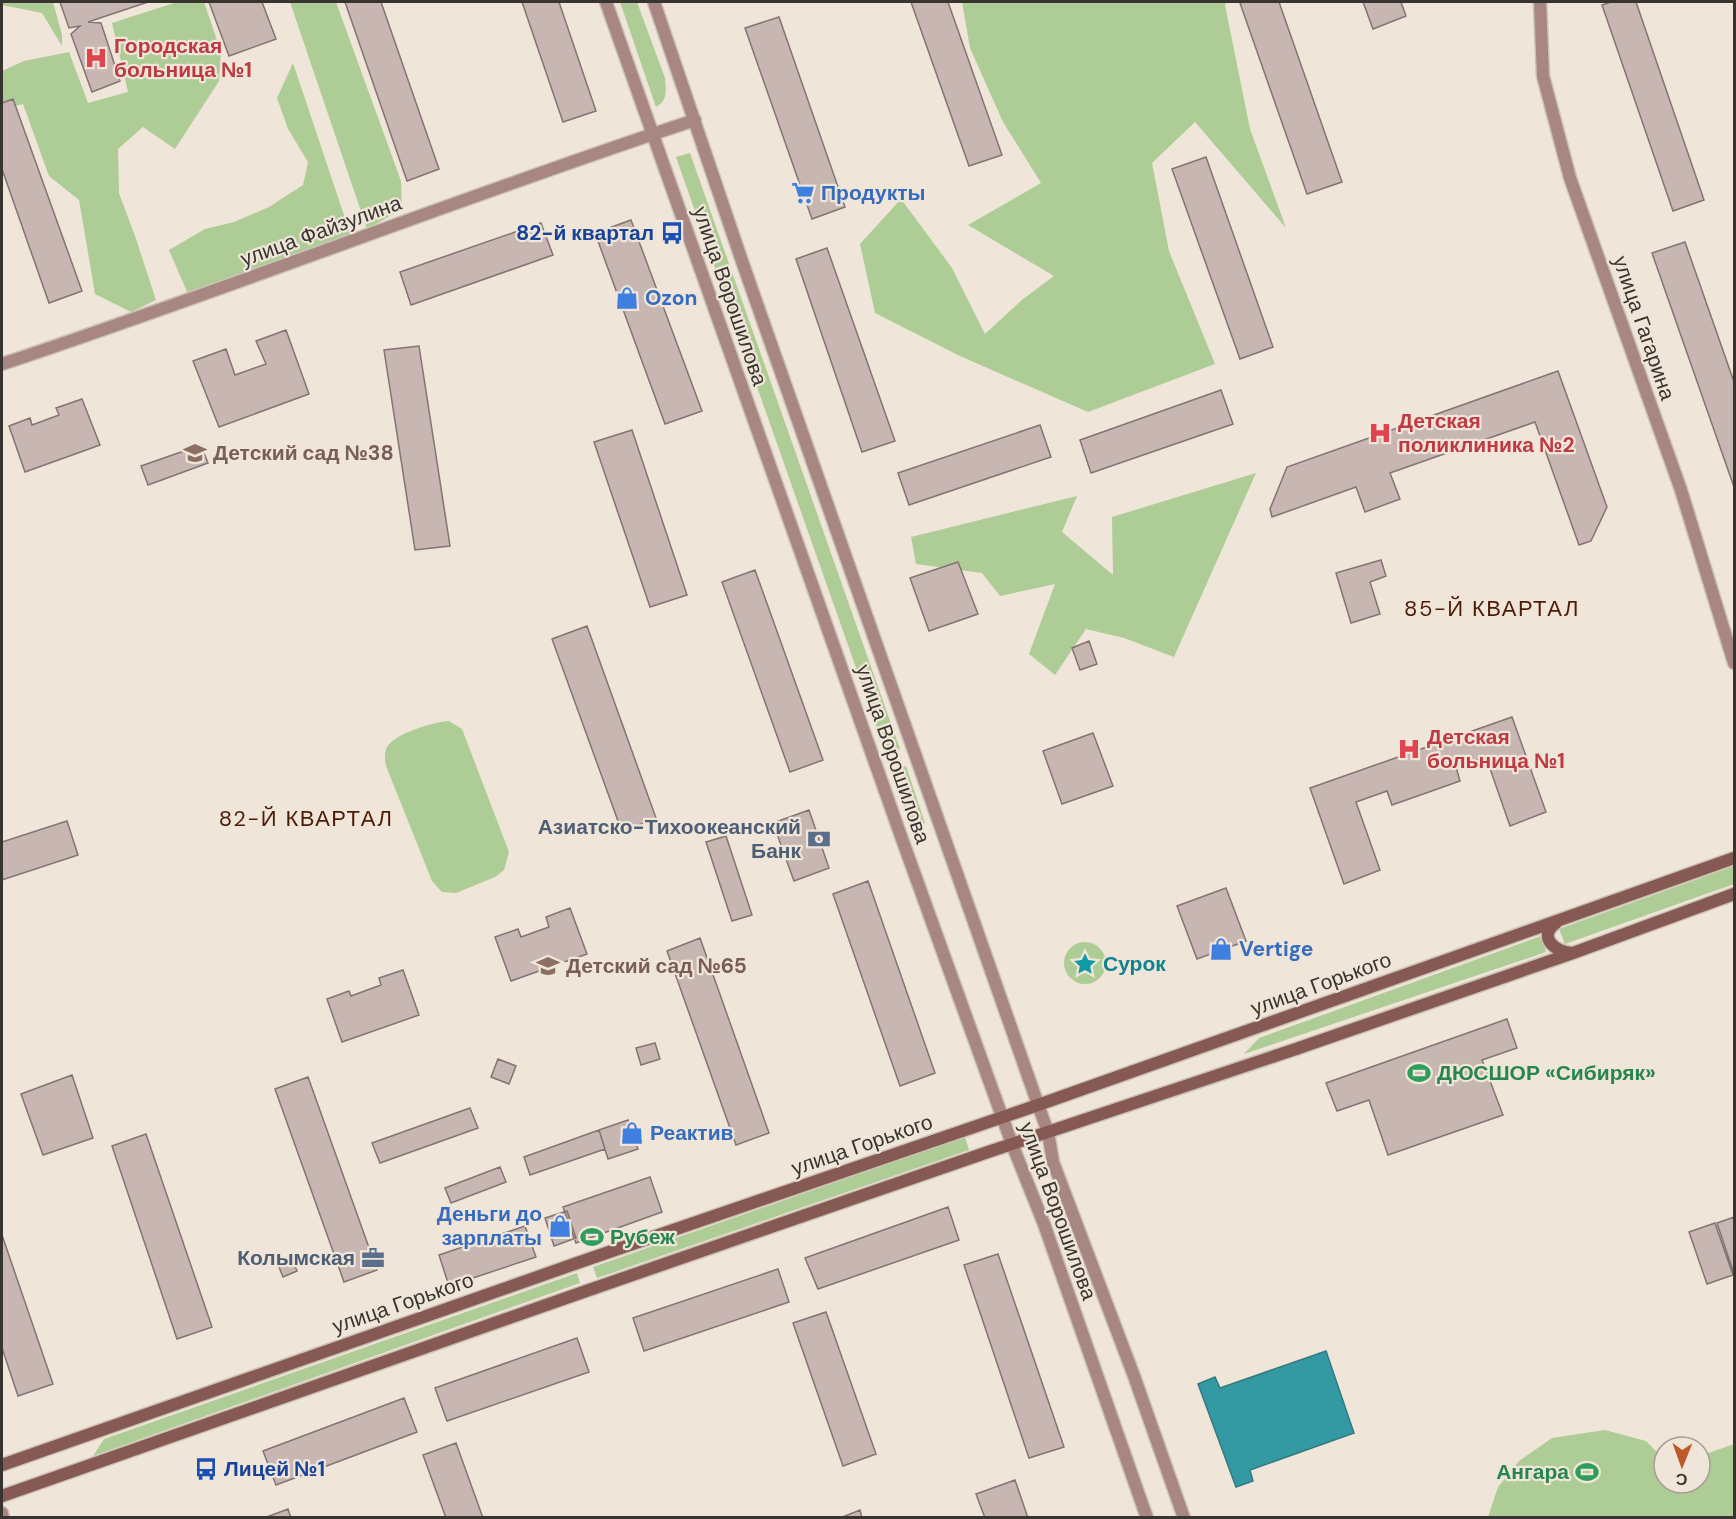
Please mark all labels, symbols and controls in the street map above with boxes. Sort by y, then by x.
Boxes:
place label: Городская больница №1 [114,32,252,84]
hospital icon: Городская больница №1 [83,45,109,71]
place label: Продукты [821,179,925,207]
supermarket icon: Продукты [790,180,816,206]
street label: улица Файзулина [237,189,406,273]
street label: улица Ворошилова [686,203,774,390]
place label: 82-й квартал [516,219,654,247]
bus stop icon: 82-й квартал [659,220,685,246]
street label: улица Гагарина [1606,252,1682,404]
place label: Ozon [645,284,698,312]
shop icon: Ozon [614,285,640,311]
place label: Детская поликлиника №2 [1398,407,1575,459]
hospital icon: Детская поликлиника №2 [1367,420,1393,446]
place label: Детский сад №38 [213,439,394,467]
school or university icon: Детский сад №38 [182,440,208,466]
district label: 85-Й КВАРТАЛ [1404,594,1580,623]
street label: улица Ворошилова [849,661,937,848]
place label: Детская больница №1 [1427,723,1565,775]
hospital icon: Детская больница №1 [1396,736,1422,762]
district label: 82-Й КВАРТАЛ [219,804,393,833]
place label: Азиатско-Тихоокеанский Банк [538,813,801,865]
bank icon: Азиатско-Тихоокеанский Банк [806,826,832,852]
place label: Vertige [1239,935,1313,963]
shop icon: Vertige [1208,936,1234,962]
street label: улица Горького [1247,946,1395,1022]
place label: Сурок [1103,950,1166,978]
place icon: Сурок [1072,951,1098,977]
place label: Детский сад №65 [566,952,747,980]
school or university icon: Детский сад №65 [535,953,561,979]
place label: ДЮСШОР «Сибиряк» [1437,1059,1656,1087]
sports icon: ДЮСШОР «Сибиряк» [1406,1060,1432,1086]
street label: улица Горького [788,1108,936,1182]
street label: улица Ворошилова [1013,1118,1103,1304]
place label: Реактив [650,1119,734,1147]
shop icon: Реактив [619,1120,645,1146]
place label: Деньги до зарплаты [437,1200,542,1252]
shop icon: Деньги до зарплаты [547,1213,573,1239]
place label: Рубеж [610,1223,676,1251]
sports icon: Рубеж [579,1224,605,1250]
place label: Колымская [237,1244,355,1272]
office icon: Колымская [360,1245,386,1271]
street label: улица Горького [329,1266,477,1340]
north arrow [1652,1435,1712,1495]
place label: Лицей №1 [224,1455,325,1483]
bus stop icon: Лицей №1 [193,1456,219,1482]
place label: Ангара [1496,1458,1569,1486]
sports icon: Ангара [1574,1459,1600,1485]
text: С [1675,1469,1688,1490]

